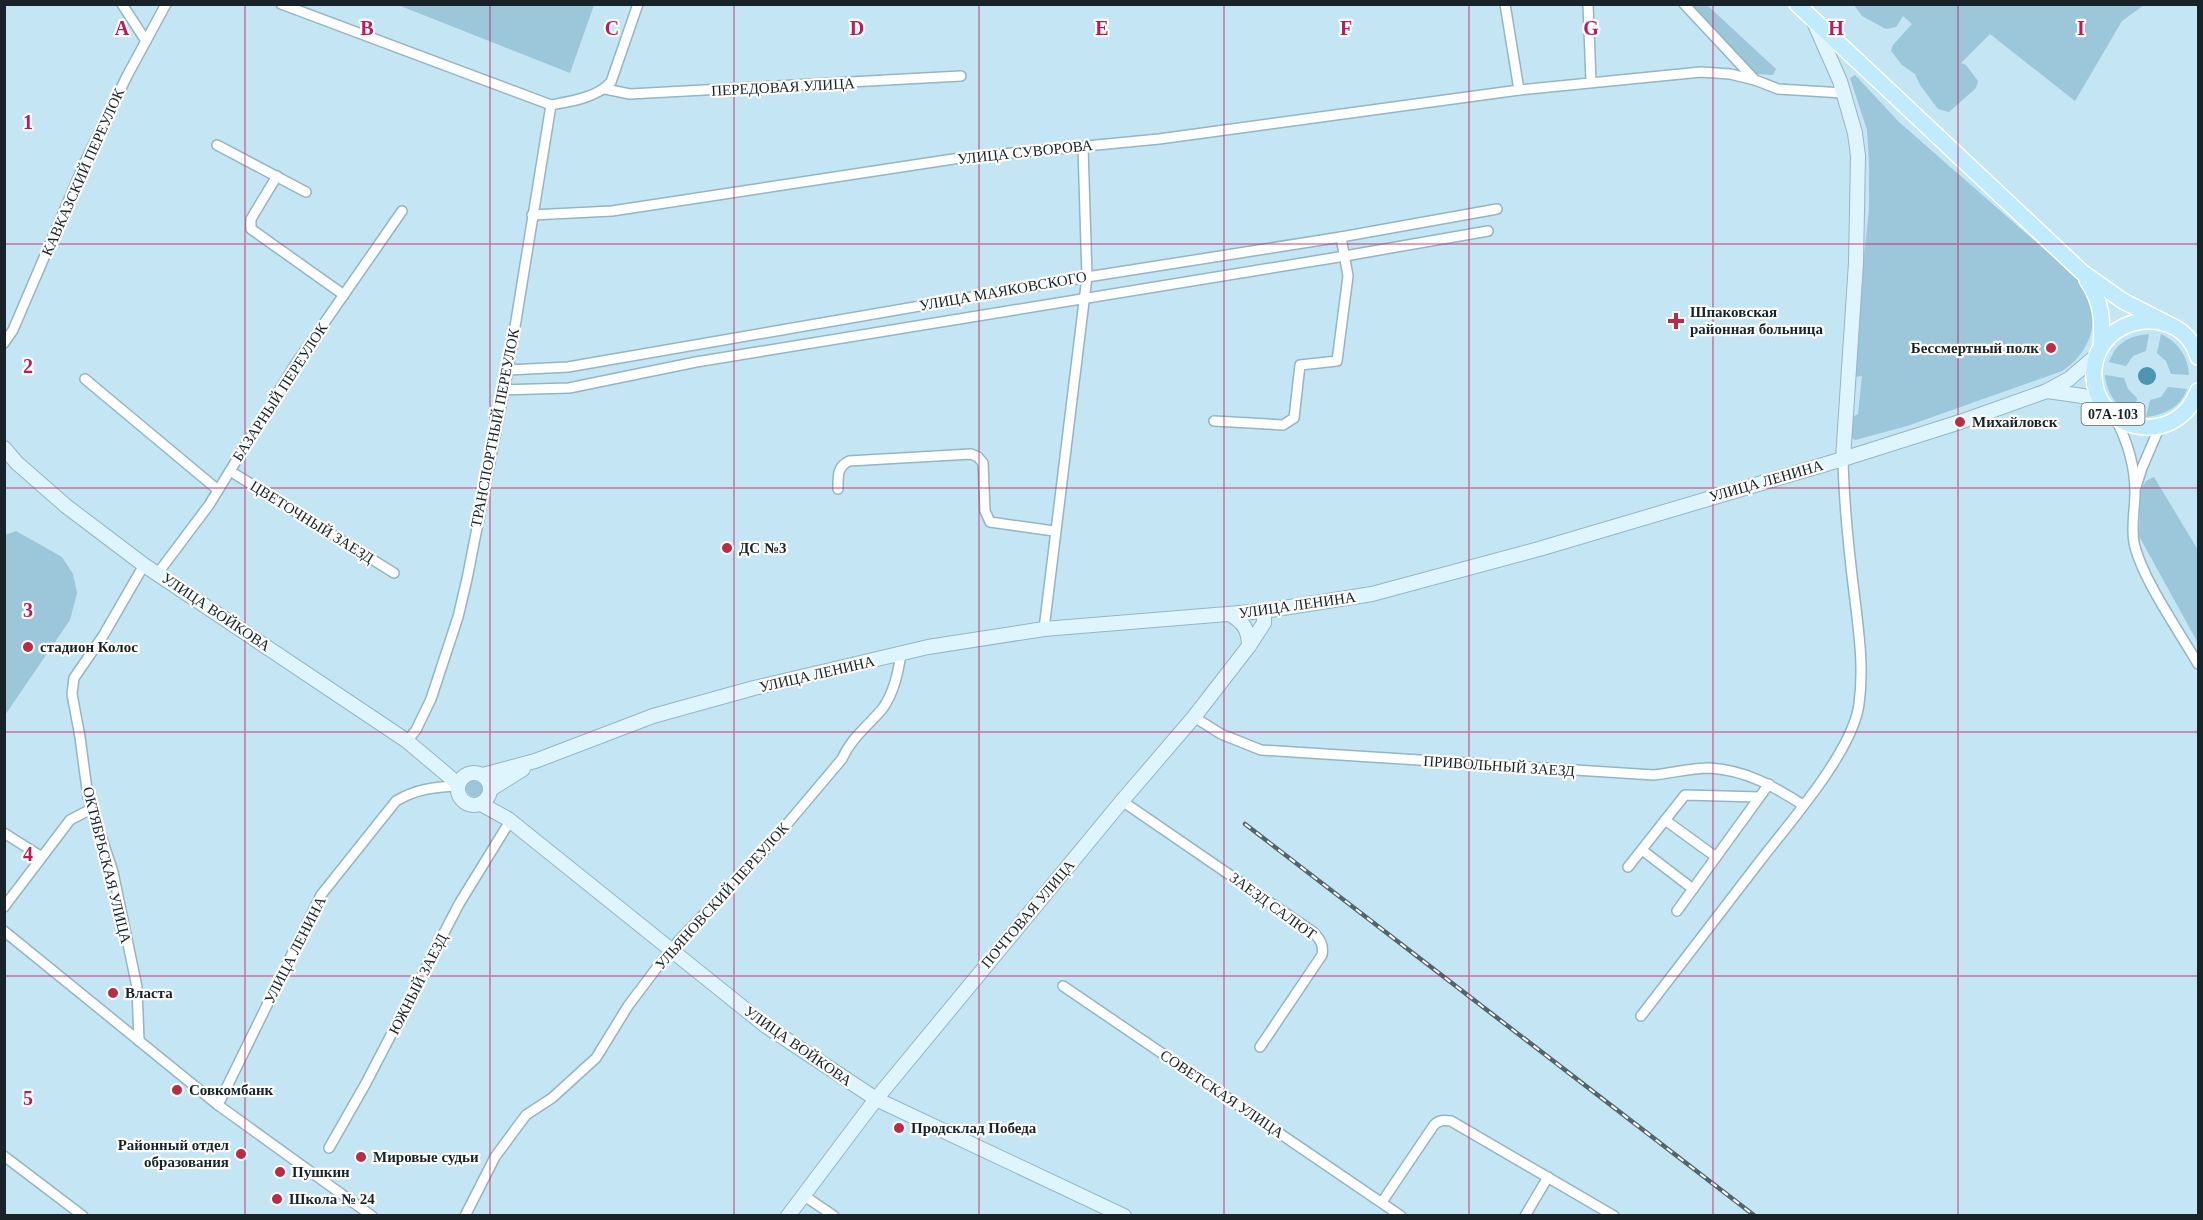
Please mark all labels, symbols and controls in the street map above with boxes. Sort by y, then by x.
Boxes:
text: A [115,17,130,39]
text: B [360,17,374,39]
text: C [605,17,619,39]
text: D [850,17,864,39]
text: E [1095,17,1109,39]
text: F [1340,17,1352,39]
text: G [1583,17,1599,39]
text: H [1828,17,1844,39]
text: I [2077,17,2085,39]
street label: ПЕРЕДОВАЯ УЛИЦА [711,75,855,99]
street label: КАВКАЗСКИЙ ПЕРЕУЛОК [39,85,128,258]
text: 1 [23,111,33,133]
street label: УЛИЦА СУВОРОВА [957,137,1094,167]
street label: УЛИЦА МАЯКОВСКОГО [918,268,1088,314]
place label: Шпаковская районная больница [1690,304,1824,337]
marker: Шпаковская районная больница [1667,312,1685,330]
street label: БАЗАРНЫЙ ПЕРЕУЛОК [229,319,331,464]
street label: ТРАНСПОРТНЫЙ ПЕРЕУЛОК [468,326,522,529]
place label: Бессмертный полк [1911,340,2039,356]
marker: Бессмертный полк [2044,341,2058,355]
text: 2 [23,355,33,377]
road number: 07А-103 [2082,403,2144,425]
place label: Михайловск [1972,414,2058,430]
marker: Михайловск [1953,415,1967,429]
street label: УЛИЦА ЛЕНИНА [1707,457,1825,505]
street label: ЦВЕТОЧНЫЙ ЗАЕЗД [247,478,377,566]
place label: ДС №3 [739,540,786,556]
marker: ДС №3 [720,541,734,555]
street label: УЛИЦА ВОЙКОВА [159,570,273,654]
street label: УЛИЦА ЛЕНИНА [1237,589,1357,621]
text: 3 [23,599,33,621]
place label: стадион Колос [40,639,138,655]
marker: стадион Колос [21,640,35,654]
street label: УЛИЦА ЛЕНИНА [758,653,876,695]
street label: ПРИВОЛЬНЫЙ ЗАЕЗД [1423,753,1575,779]
street label: ОКТЯБРЬСКАЯ УЛИЦА [80,785,134,945]
street label: УЛЬЯНОВСКИЙ ПЕРЕУЛОК [652,819,793,972]
text: 4 [23,843,33,865]
street label: ПОЧТОВАЯ УЛИЦА [978,857,1078,971]
street label: ЗАЕЗД САЛЮТ [1227,869,1319,943]
street label: УЛИЦА ЛЕНИНА [261,894,329,1006]
street label: ЮЖНЫЙ ЗАЕЗД [386,931,450,1037]
place label: Власта [125,985,173,1001]
marker: Власта [106,986,120,1000]
street label: УЛИЦА ВОЙКОВА [741,1003,855,1089]
street label: СОВЕТСКАЯ УЛИЦА [1157,1047,1287,1141]
place label: Совкомбанк [189,1082,274,1098]
marker: Совкомбанк [170,1083,184,1097]
text: 5 [23,1087,33,1109]
place label: Продсклад Победа [911,1120,1037,1136]
marker: Продсклад Победа [892,1121,906,1135]
place label: Районный отдел образования [118,1137,230,1170]
marker: Районный отдел образования [234,1147,248,1161]
place label: Мировые судьи [373,1149,479,1165]
marker: Мировые судьи [354,1150,368,1164]
place label: Пушкин [292,1164,350,1180]
marker: Пушкин [273,1165,287,1179]
place label: Школа № 24 [289,1191,375,1207]
marker: Школа № 24 [270,1192,284,1206]

